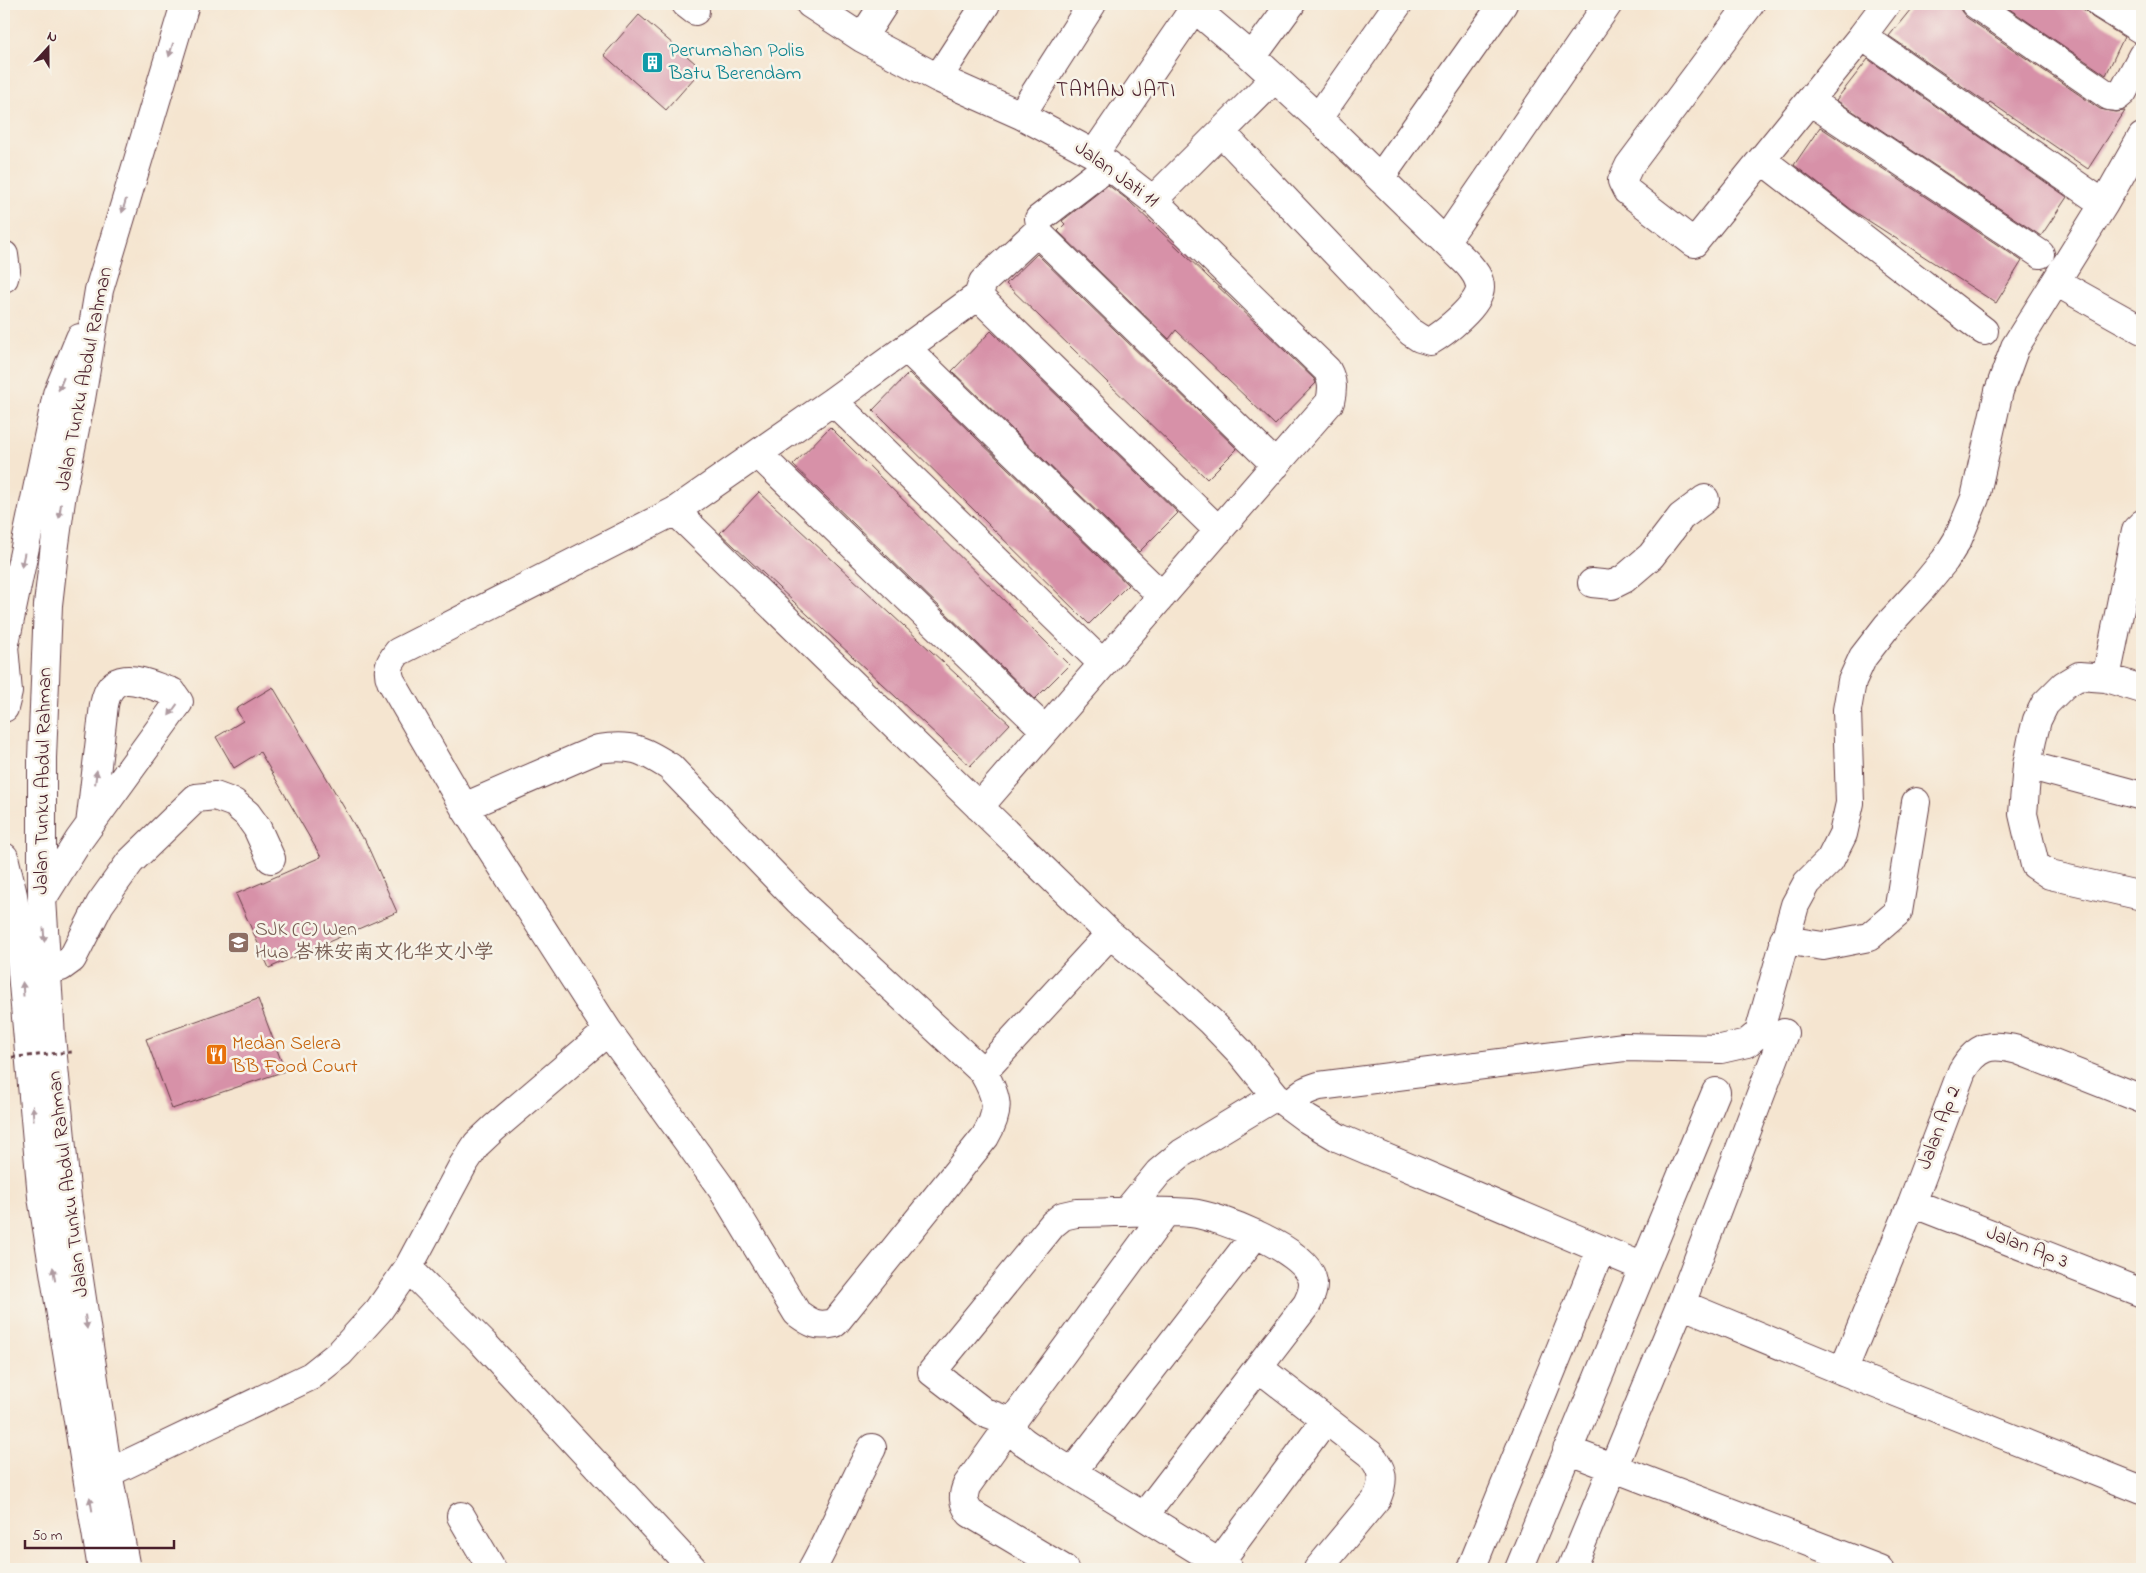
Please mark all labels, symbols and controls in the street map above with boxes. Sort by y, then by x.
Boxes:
north arrow [22,22,72,72]
text: N [44,26,60,49]
place label: Perumahan Polis Batu Berendam [668,37,805,89]
one-way arrow [167,43,175,58]
building icon: Perumahan Polis Batu Berendam [641,50,665,74]
district label: TAMAN JATI [1056,76,1176,106]
street label: Jalan Jati 11 [1068,134,1164,216]
one-way arrow [120,199,128,214]
street label: Jalan Tunku Abdul Rahman [49,264,121,493]
one-way arrow [57,377,65,391]
one-way arrow [55,503,63,519]
one-way arrow [18,552,26,568]
street label: Jalan Tunku Abdul Rahman [28,667,60,895]
one-way arrow [168,703,178,717]
one-way arrow [92,769,100,785]
place label: SJK (C) Wen Hua 峇株安南文化华文小学 [255,916,494,968]
one-way arrow [40,927,48,943]
school or university icon: SJK (C) Wen Hua 峇株安南文化华文小学 [227,930,251,954]
one-way arrow [19,981,27,997]
place label: Medan Selera BB Food Court [231,1030,358,1082]
restaurant icon: Medan Selera BB Food Court [204,1043,228,1067]
street label: Jalan Tunku Abdul Rahman [41,1069,97,1299]
street label: Jalan Ap 2 [1911,1082,1969,1174]
one-way arrow [29,1105,37,1121]
street label: Jalan Ap 3 [1982,1219,2072,1277]
one-way arrow [50,1266,58,1282]
one-way arrow [82,1315,90,1331]
one-way arrow [86,1496,94,1512]
scale bar [25,1518,174,1550]
text: 50 m [32,1525,63,1547]

